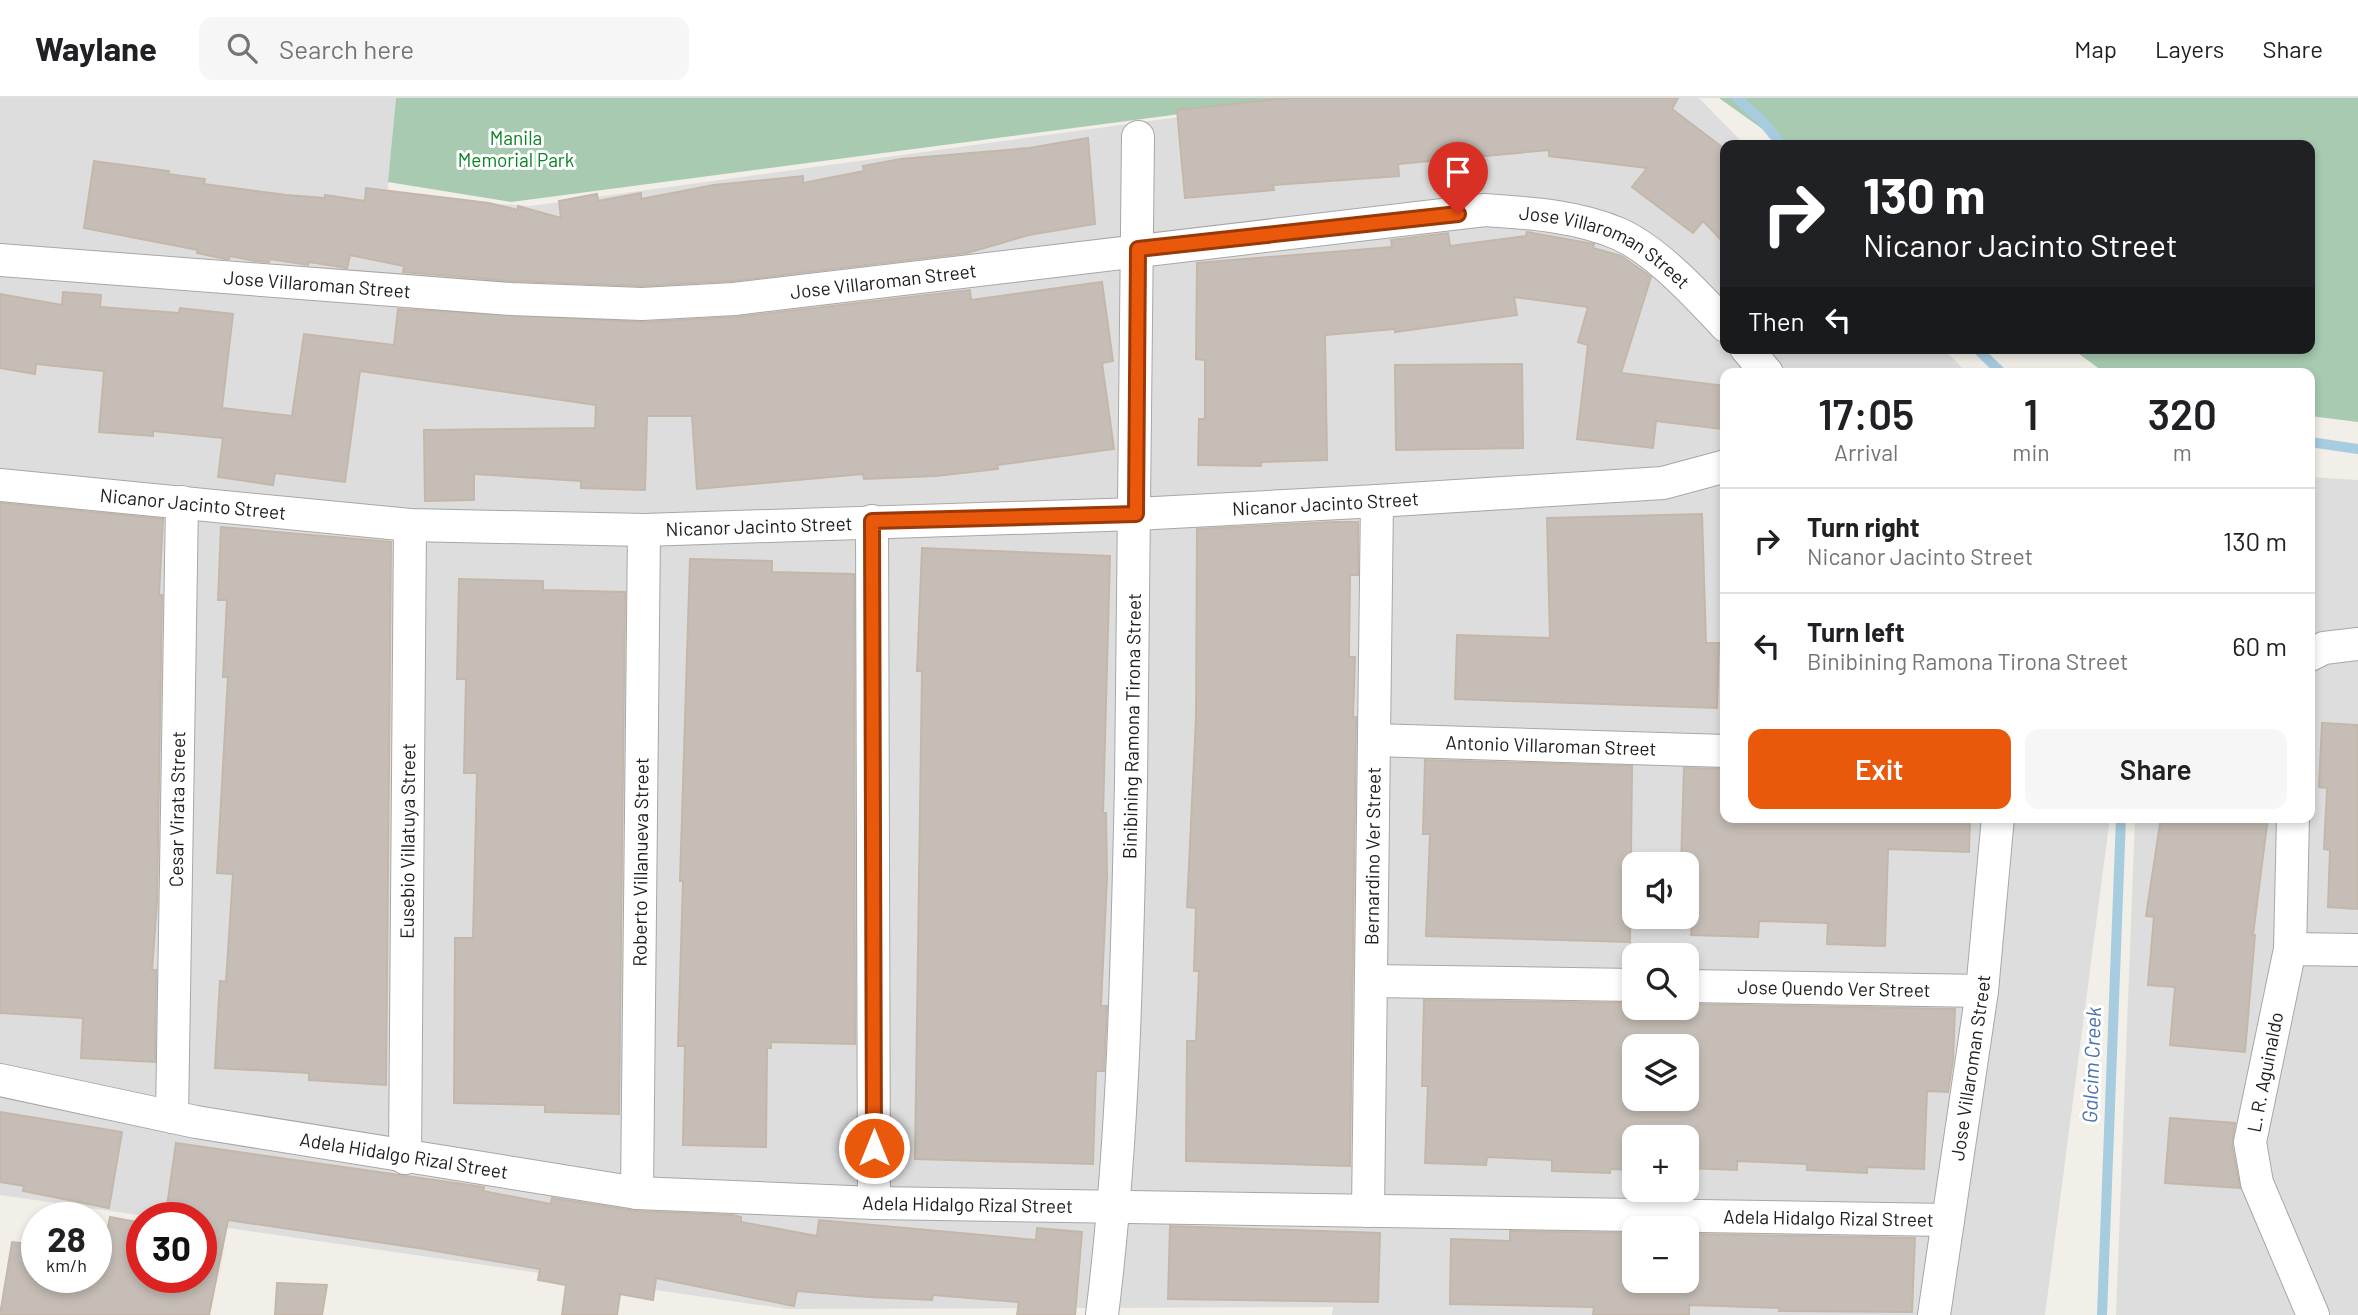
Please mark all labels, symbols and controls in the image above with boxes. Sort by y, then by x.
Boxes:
search box [199,17,689,80]
text: Waylane [35,28,157,68]
icon: search [223,29,261,67]
text: Search here [279,33,414,64]
text: Map [2074,34,2117,63]
text: Layers [2155,34,2224,63]
text: Share [2262,34,2323,63]
park label: Manila Memorial Park [458,126,574,171]
pin [1428,142,1488,214]
icon: arrive [1439,153,1477,191]
text: 130 m [1863,165,1985,224]
icon: right [1748,168,1839,259]
street label: Jose Villaroman Street [1518,201,1695,293]
text: Nicanor Jacinto Street [1863,225,2178,263]
street label: Jose Villaroman Street [789,258,978,303]
street label: Jose Villaroman Street [223,265,412,302]
icon: left [1819,301,1857,339]
text: Then [1748,305,1805,336]
text: 17:05 [1818,388,1914,438]
text: 1 [2024,388,2038,438]
text: 320 [2148,388,2217,438]
text: Arrival [1834,438,1898,466]
text: min [2012,438,2050,466]
text: m [2173,438,2192,466]
street label: Nicanor Jacinto Street [99,483,287,524]
street label: Nicanor Jacinto Street [1231,486,1419,520]
street label: Nicanor Jacinto Street [665,511,853,540]
text: Turn right [1807,511,1920,542]
icon: right [1748,522,1786,560]
text: 130 m [2223,525,2287,556]
text: Nicanor Jacinto Street [1807,542,2033,570]
street label: Binibining Ramona Tirona Street [1117,593,1145,859]
text: Turn left [1807,616,1905,647]
icon: left [1748,627,1786,665]
text: 60 m [2232,630,2287,661]
text: Binibining Ramona Tirona Street [1807,647,2128,675]
button: Exit [1748,729,2011,809]
button: Share [2025,729,2287,809]
street label: Antonio Villaroman Street [1445,730,1657,760]
street label: Cesar Virata Street [164,731,189,887]
street label: Eusebio Villatuya Street [395,743,419,939]
street label: Roberto Villanueva Street [627,757,653,967]
street label: Bernardino Ver Street [1359,767,1385,945]
map controls [1622,852,1699,1293]
button: sound [1622,852,1699,929]
button: search [1622,943,1699,1020]
street label: Jose Villaroman Street [1945,974,1994,1162]
street label: Jose Quendo Ver Street [1737,975,1931,1001]
water label: Galcim Creek [2076,1006,2105,1124]
street label: L. R. Aguinaldo [2242,1010,2287,1134]
button: layers [1622,1034,1699,1111]
position arrow [837,1111,911,1185]
button: + [1622,1125,1699,1202]
street label: Adela Hidalgo Rizal Street [298,1127,510,1183]
street label: Adela Hidalgo Rizal Street [862,1191,1073,1217]
speed limit sign: 30 [126,1202,217,1293]
street label: Adela Hidalgo Rizal Street [1723,1204,1934,1231]
button: − [1622,1216,1699,1293]
text: 28 [47,1217,86,1259]
text: km/h [46,1254,87,1276]

